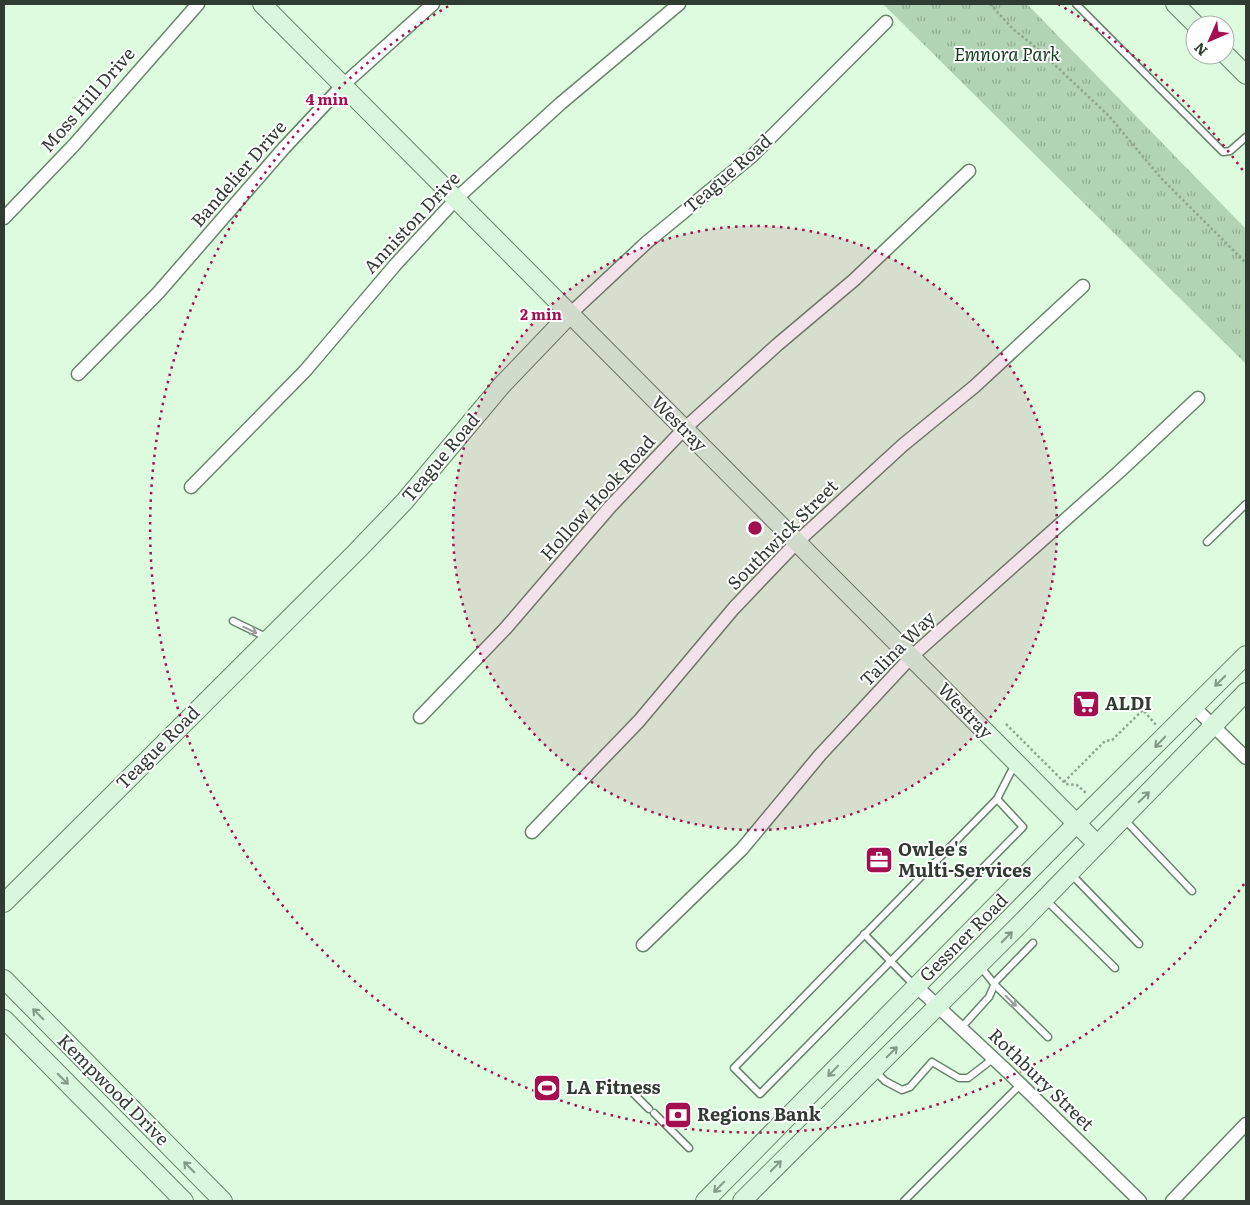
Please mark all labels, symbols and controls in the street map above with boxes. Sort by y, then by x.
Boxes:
north arrow [1185,15,1235,65]
text: N [1189,38,1211,61]
street label: Moss Hill Drive [33,40,140,158]
park label: Emnora Park [954,40,1060,67]
text: 4 min [306,87,349,110]
street label: Bandelier Drive [184,114,292,232]
street label: Teague Road [677,127,777,219]
street label: Anniston Drive [356,165,465,279]
text: 2 min [520,302,563,325]
street label: Westray [646,389,715,458]
street label: Teague Road [394,407,485,508]
street label: Hollow Hook Road [533,428,661,566]
street label: Southwick Street [720,472,844,595]
centre of rings [746,519,764,537]
street label: Talina Way [853,604,941,692]
one-way arrow [243,625,258,635]
one-way arrow [1214,675,1226,687]
street label: Westray [932,676,1000,745]
supermarket icon: ALDI [1071,689,1101,719]
place label: ALDI [1105,689,1152,716]
street label: Teague Road [109,699,205,795]
one-way arrow [1154,735,1166,748]
one-way arrow [1138,791,1150,804]
place label: Owlee's Multi-Services [898,835,1031,883]
office icon: Owlee's Multi-Services [864,845,894,875]
street label: Gessner Road [913,887,1013,987]
one-way arrow [1001,931,1013,944]
one-way arrow [1005,995,1018,1007]
one-way arrow [32,1008,44,1020]
street label: Rothbury Street [983,1021,1101,1137]
street label: Kempwood Drive [52,1027,176,1151]
one-way arrow [885,1046,897,1058]
one-way arrow [827,1065,839,1077]
one-way arrow [57,1072,69,1085]
sports icon: LA Fitness [532,1073,562,1103]
place label: LA Fitness [566,1073,661,1100]
bank icon: Regions Bank [663,1100,693,1130]
place label: Regions Bank [697,1100,822,1127]
one-way arrow [183,1160,195,1173]
one-way arrow [770,1160,783,1172]
one-way arrow [713,1181,725,1193]

